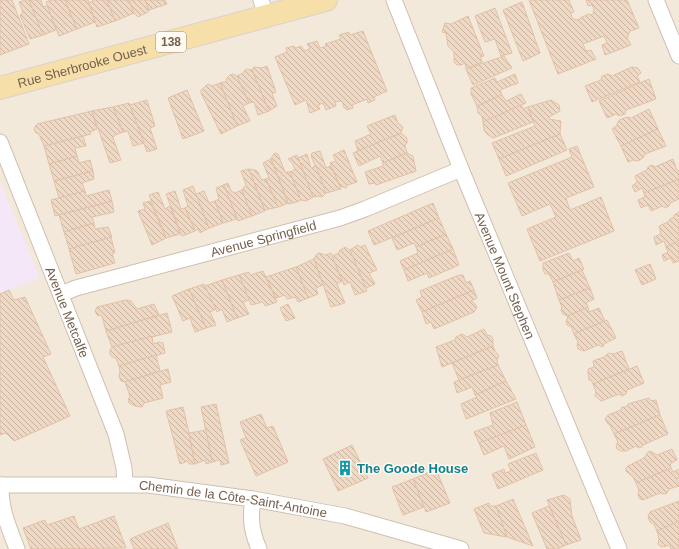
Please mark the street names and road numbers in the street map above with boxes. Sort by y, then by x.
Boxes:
road number: 138 [156,32,186,52]
street label: Rue Sherbrooke Ouest [16,42,149,91]
street label: Avenue Mount Stephen [472,210,538,341]
street label: Avenue Springfield [209,218,318,260]
street label: Avenue Metcalfe [42,265,92,360]
street label: Chemin de la Côte-Saint-Antoine [139,478,328,521]

